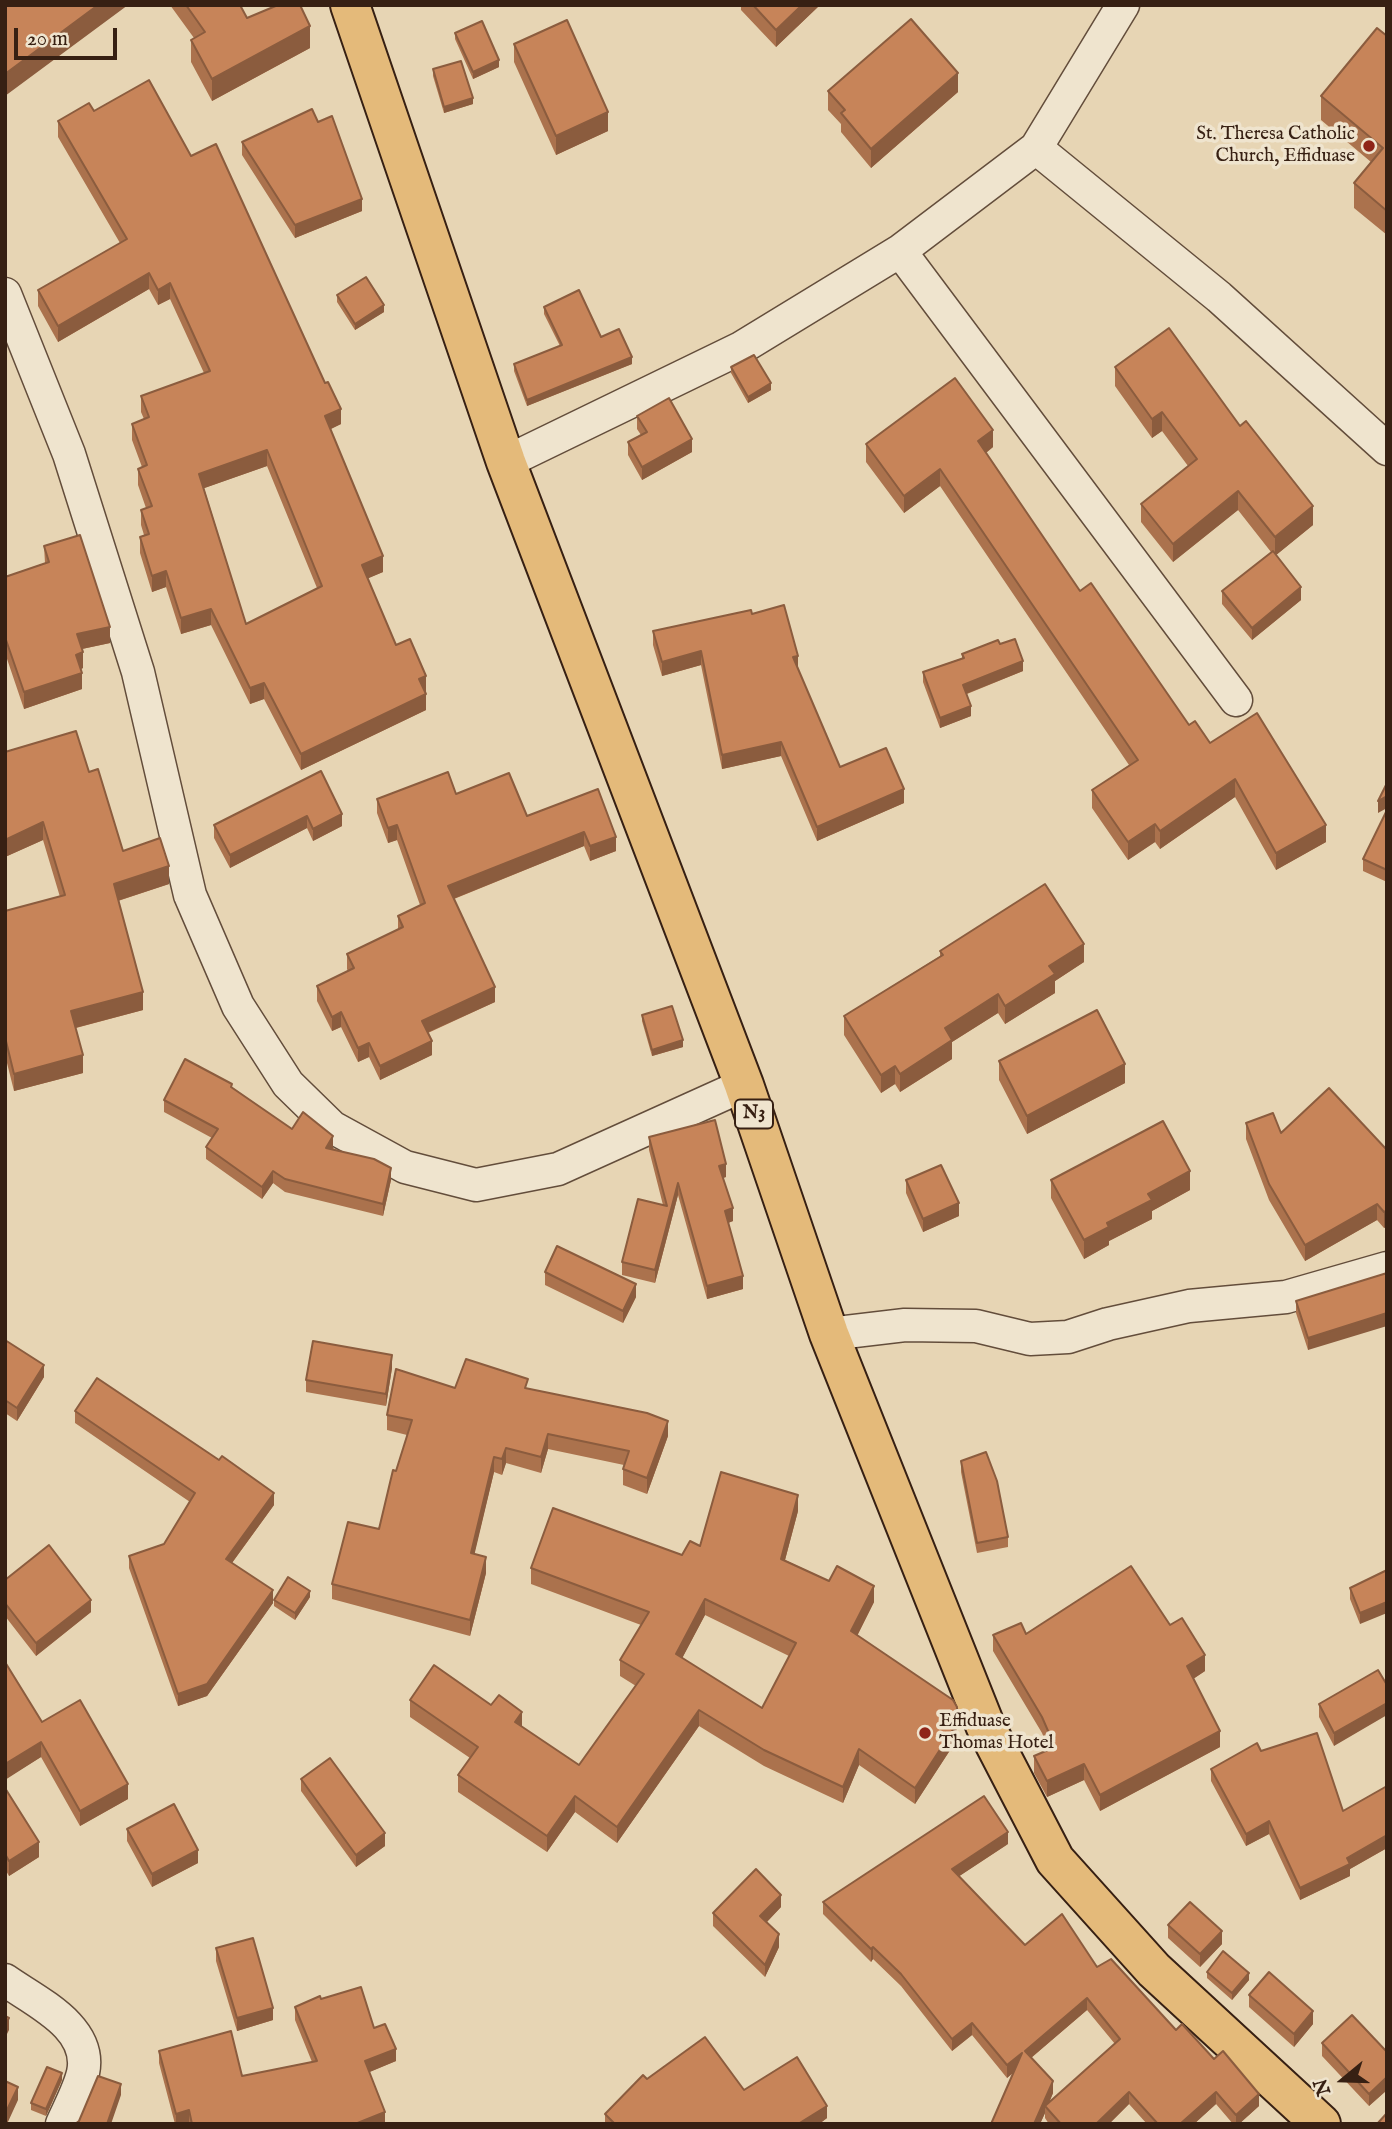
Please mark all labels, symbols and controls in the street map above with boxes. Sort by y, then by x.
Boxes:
scale bar [18,14,121,58]
text: 20 m [27,26,68,53]
place label: St. Theresa Catholic Church, Effiduase [1196,124,1355,168]
marker: St. Theresa Catholic Church, Effiduase [1361,138,1377,154]
road number: N3 [735,1100,773,1128]
place label: Effiduase Thomas Hotel [939,1711,1054,1755]
marker: Effiduase Thomas Hotel [917,1725,933,1741]
north arrow [1308,2045,1378,2115]
text: N [1309,2075,1337,2099]

